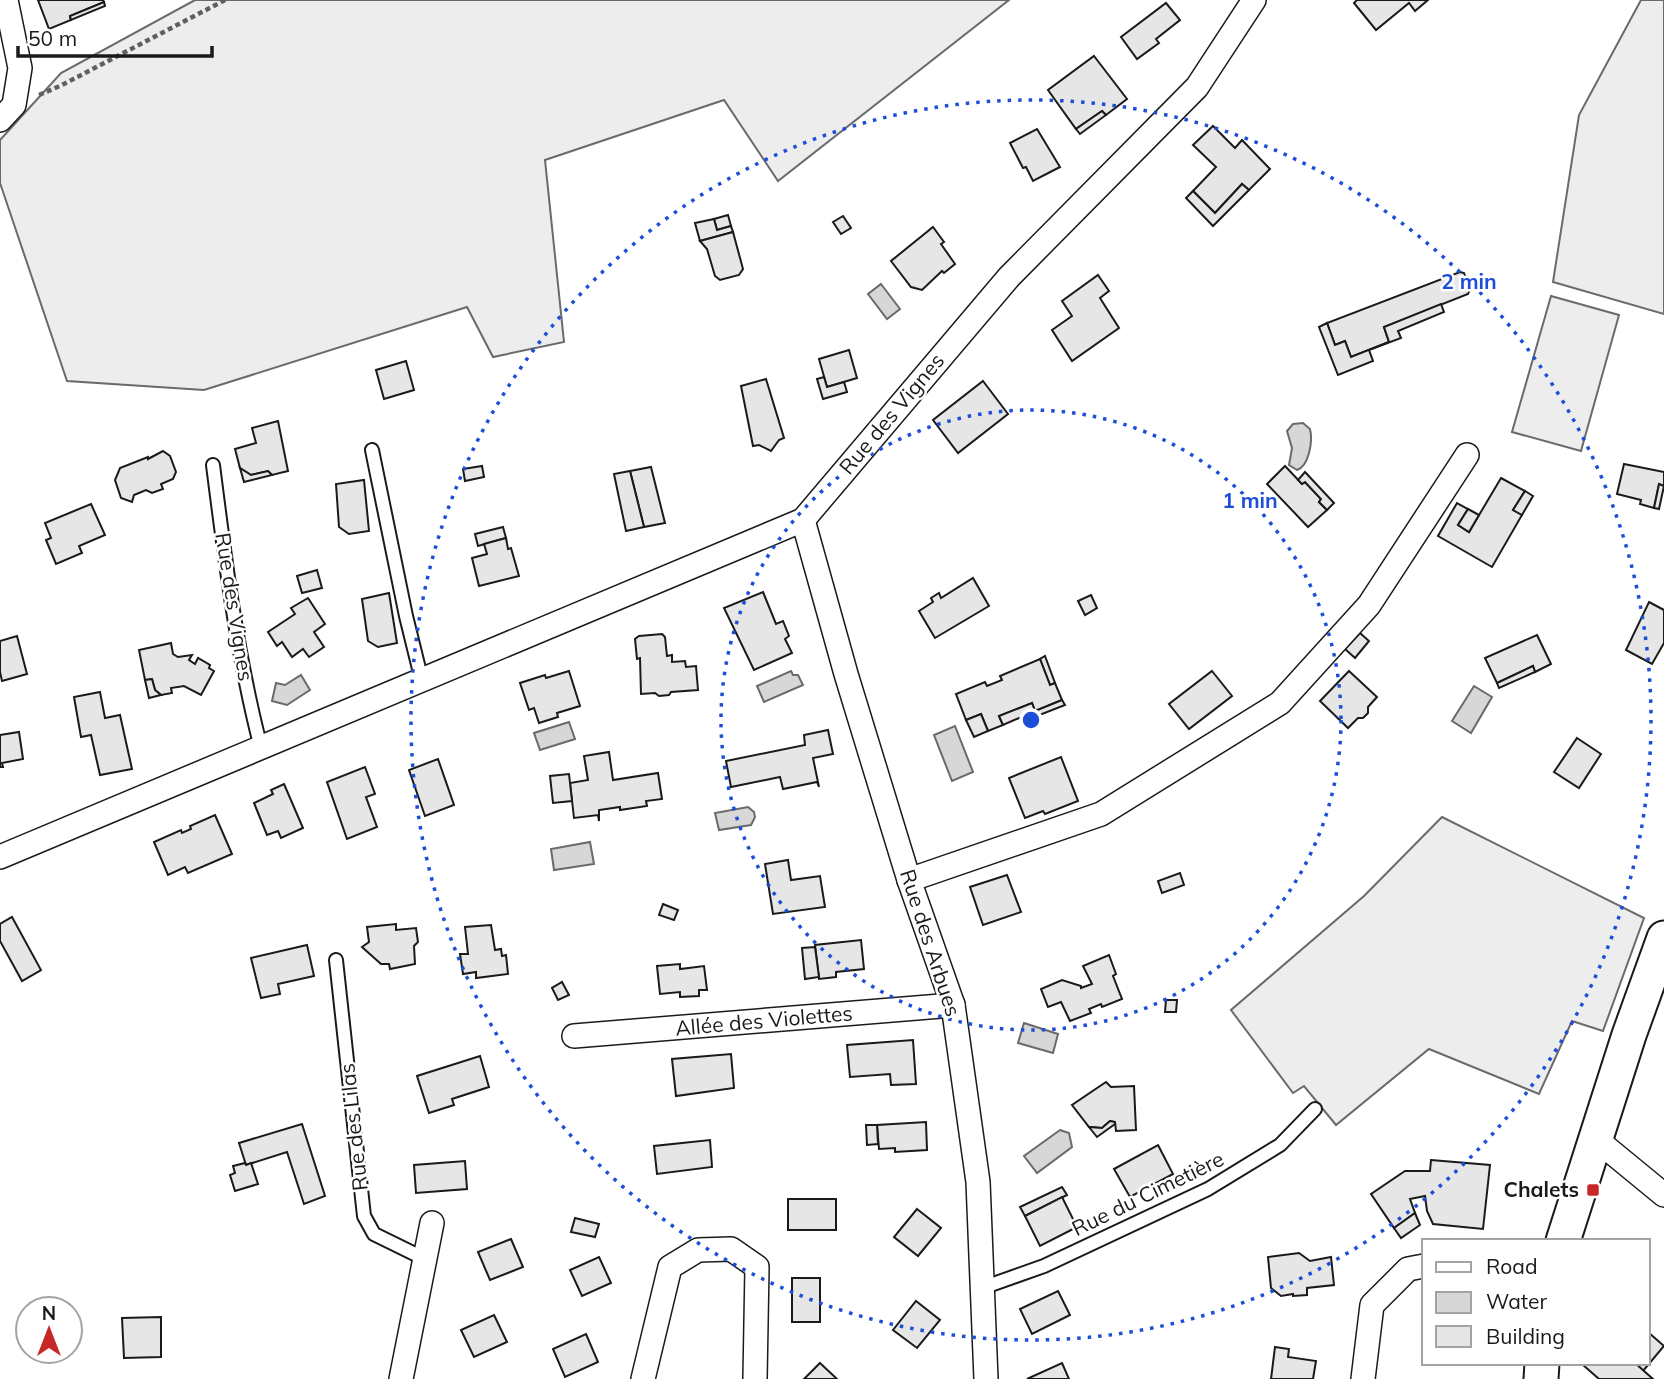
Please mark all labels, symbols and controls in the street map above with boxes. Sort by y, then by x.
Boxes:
scale bar [18,14,212,58]
text: 50 m [28,25,77,51]
text: 2 min [1441,268,1497,294]
street label: Rue des Vignes [833,348,949,479]
text: 1 min [1222,487,1278,513]
street label: Rue des Vignes [210,531,260,683]
centre of rings [1019,708,1043,732]
street label: Rue des Arbues [895,866,967,1020]
street label: Allée des Violettes [674,999,854,1041]
street label: Rue des Lilas [333,1062,373,1192]
street label: Rue du Cimetière [1067,1145,1228,1241]
place label: Chalets [1504,1176,1579,1202]
marker: Chalets [1585,1182,1601,1198]
legend [1422,1239,1650,1365]
text: Road [1486,1253,1537,1279]
text: Water [1486,1288,1547,1314]
north arrow [14,1295,84,1365]
text: N [42,1301,56,1325]
text: Building [1486,1323,1565,1349]

